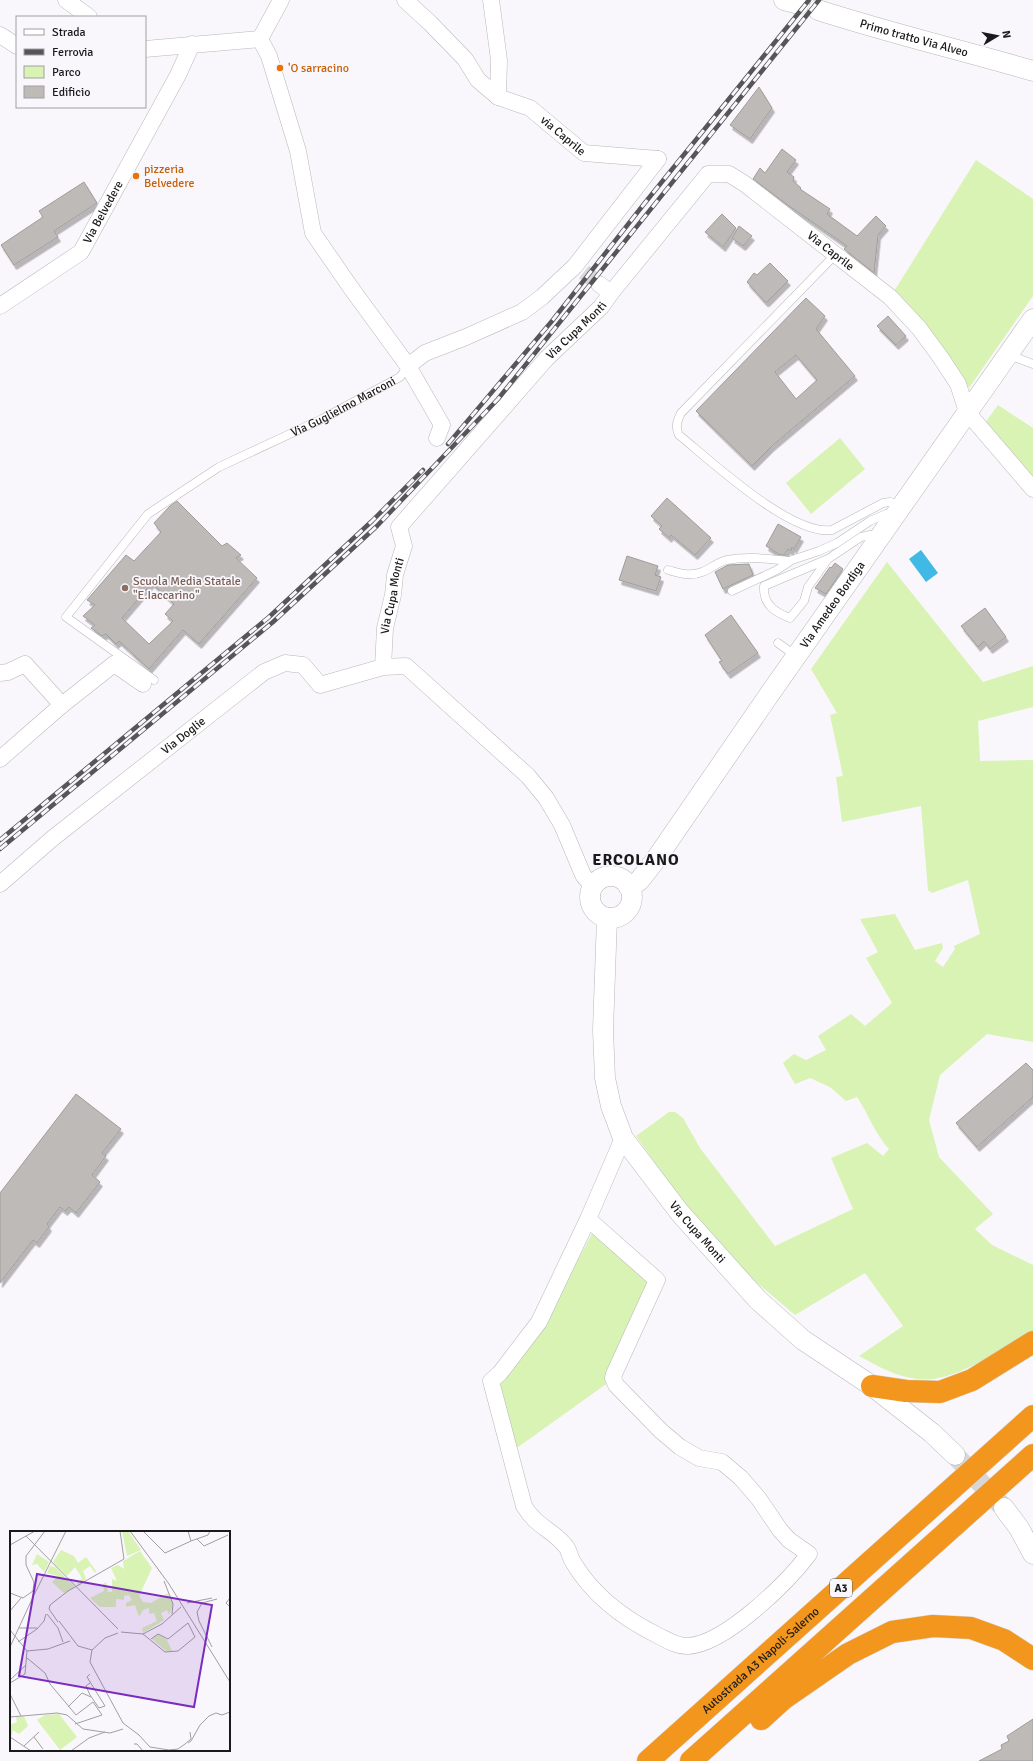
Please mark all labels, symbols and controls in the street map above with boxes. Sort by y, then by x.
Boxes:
legend [16,16,146,108]
street label: Primo tratto Via Alveo [858,16,970,60]
north arrow [977,16,1017,56]
text: Strada [52,25,86,40]
text: N [999,29,1013,39]
text: Ferrovia [52,45,93,60]
place label: 'O sarracino [288,61,349,76]
marker: 'O sarracino [275,63,285,73]
text: Parco [52,65,81,80]
text: Edificio [52,85,90,100]
street label: via Caprile [537,112,589,159]
place label: pizzeria Belvedere [144,162,195,191]
marker: pizzeria Belvedere [131,171,141,181]
street label: Via Belvedere [80,178,126,246]
street label: Via Caprile [804,228,857,274]
street label: Via Cupa Monti [543,299,610,363]
street label: Via Guglielmo Marconi [288,373,398,440]
street label: Via Cupa Monti [377,556,407,634]
street label: Via Amedeo Bordiga [797,558,868,651]
place label: Scuola Media Statale "E.Iaccarino" [133,574,241,603]
marker: Scuola Media Statale "E.Iaccarino" [120,583,130,593]
street label: Via Doglie [158,713,208,757]
district label: ERCOLANO [592,850,680,870]
street label: Via Cupa Monti [666,1198,729,1266]
inset map [10,1531,230,1751]
road number: A3 [830,1579,852,1597]
street label: Autostrada A3 Napoli-Salerno [699,1604,822,1717]

